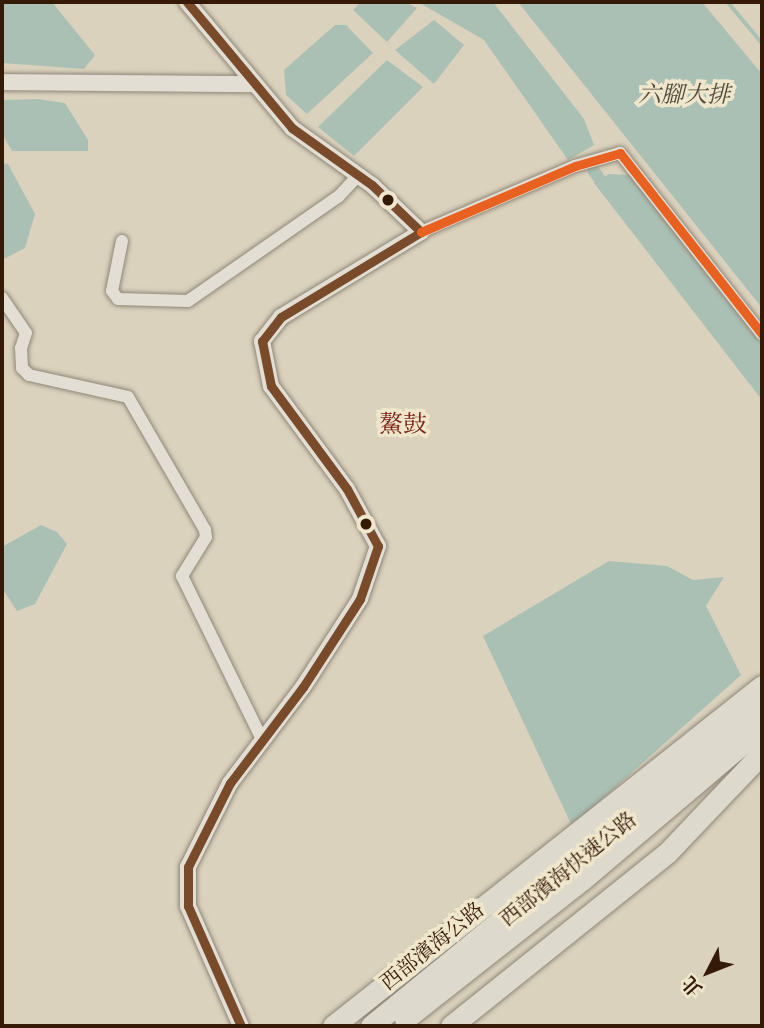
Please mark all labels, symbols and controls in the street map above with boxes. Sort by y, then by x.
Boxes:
water label: 六腳大排 [638,80,730,108]
unlabelled marker [381,193,395,207]
district label: 鰲鼓 [379,410,427,438]
unlabelled marker [359,517,373,531]
street label: 西部濱海快速公路 [495,806,641,932]
street label: 西部濱海公路 [375,897,489,995]
north arrow [673,937,743,1007]
text: 北 [677,972,707,1001]

